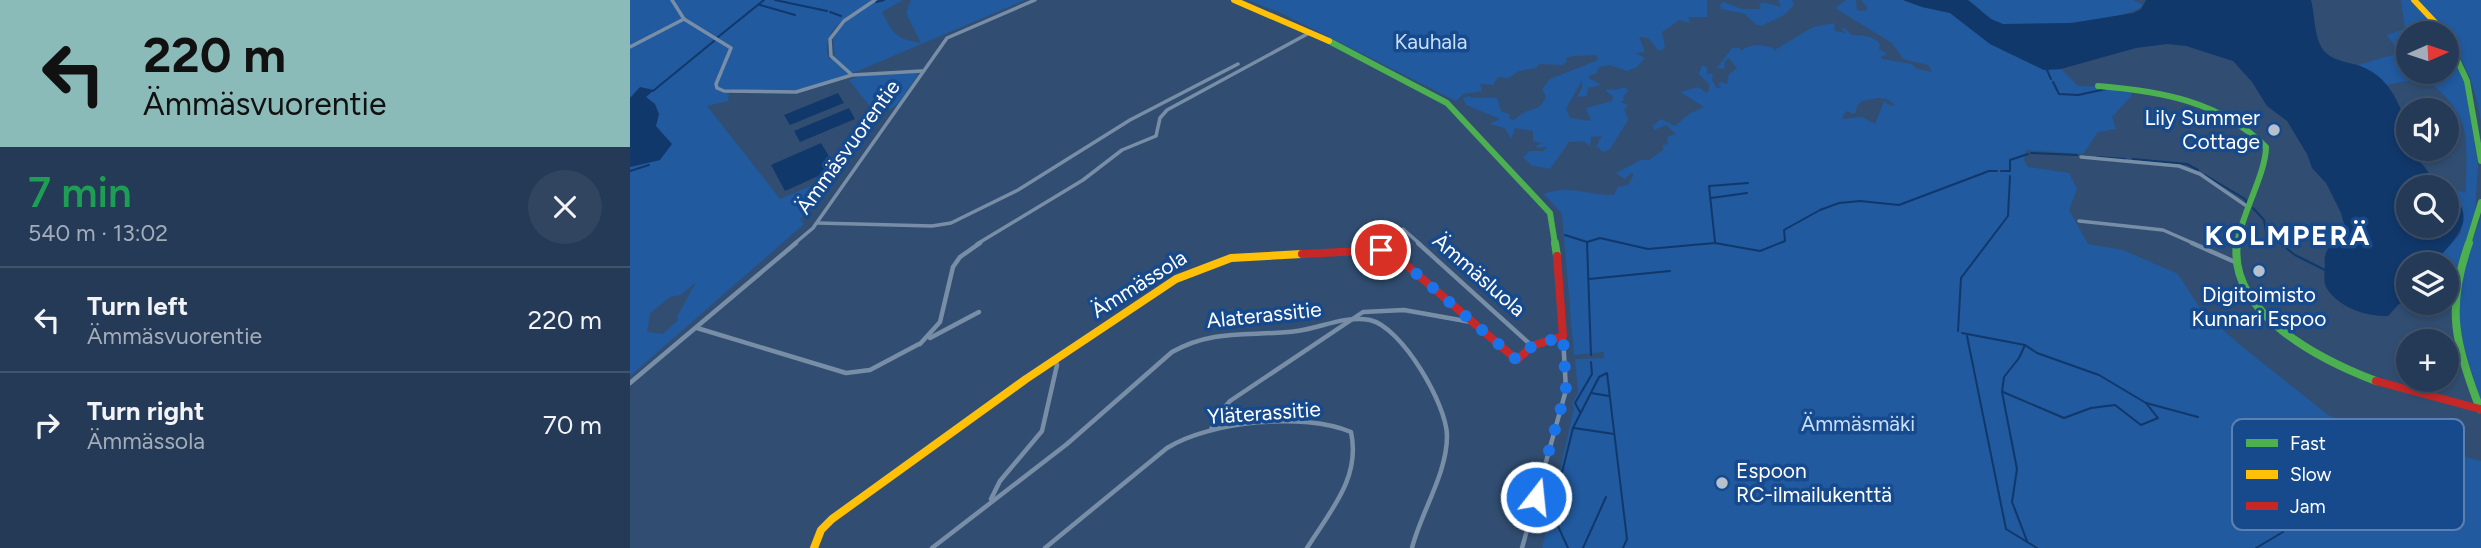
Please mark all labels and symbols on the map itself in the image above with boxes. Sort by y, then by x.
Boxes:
north arrow [2396,21,2459,84]
park label: Kauhala [1395,29,1467,54]
street label: Ämmäsvuorentie [791,75,905,219]
place label: Lily Summer Cottage [2144,105,2260,154]
marker: Lily Summer Cottage [2266,122,2282,138]
district label: KOLMPERÄ [2204,218,2372,252]
pin [1351,220,1411,280]
street label: Ämmäsluola [1428,228,1531,322]
street label: Ämmässola [1086,244,1191,323]
marker: Digitoimisto Kunnari Espoo [2251,263,2267,279]
place label: Digitoimisto Kunnari Espoo [2192,282,2326,331]
street label: Alaterassitie [1205,296,1323,333]
street label: Yläterassitie [1206,396,1322,429]
park label: Ämmäsmäki [1801,411,1915,436]
legend [2232,419,2464,530]
text: Fast [2290,432,2326,455]
place label: Espoon RC-ilmailukenttä [1736,458,1892,507]
position arrow [1499,460,1573,534]
text: Slow [2290,463,2332,486]
marker: Espoon RC-ilmailukenttä [1714,475,1730,491]
text: Jam [2290,495,2326,518]

